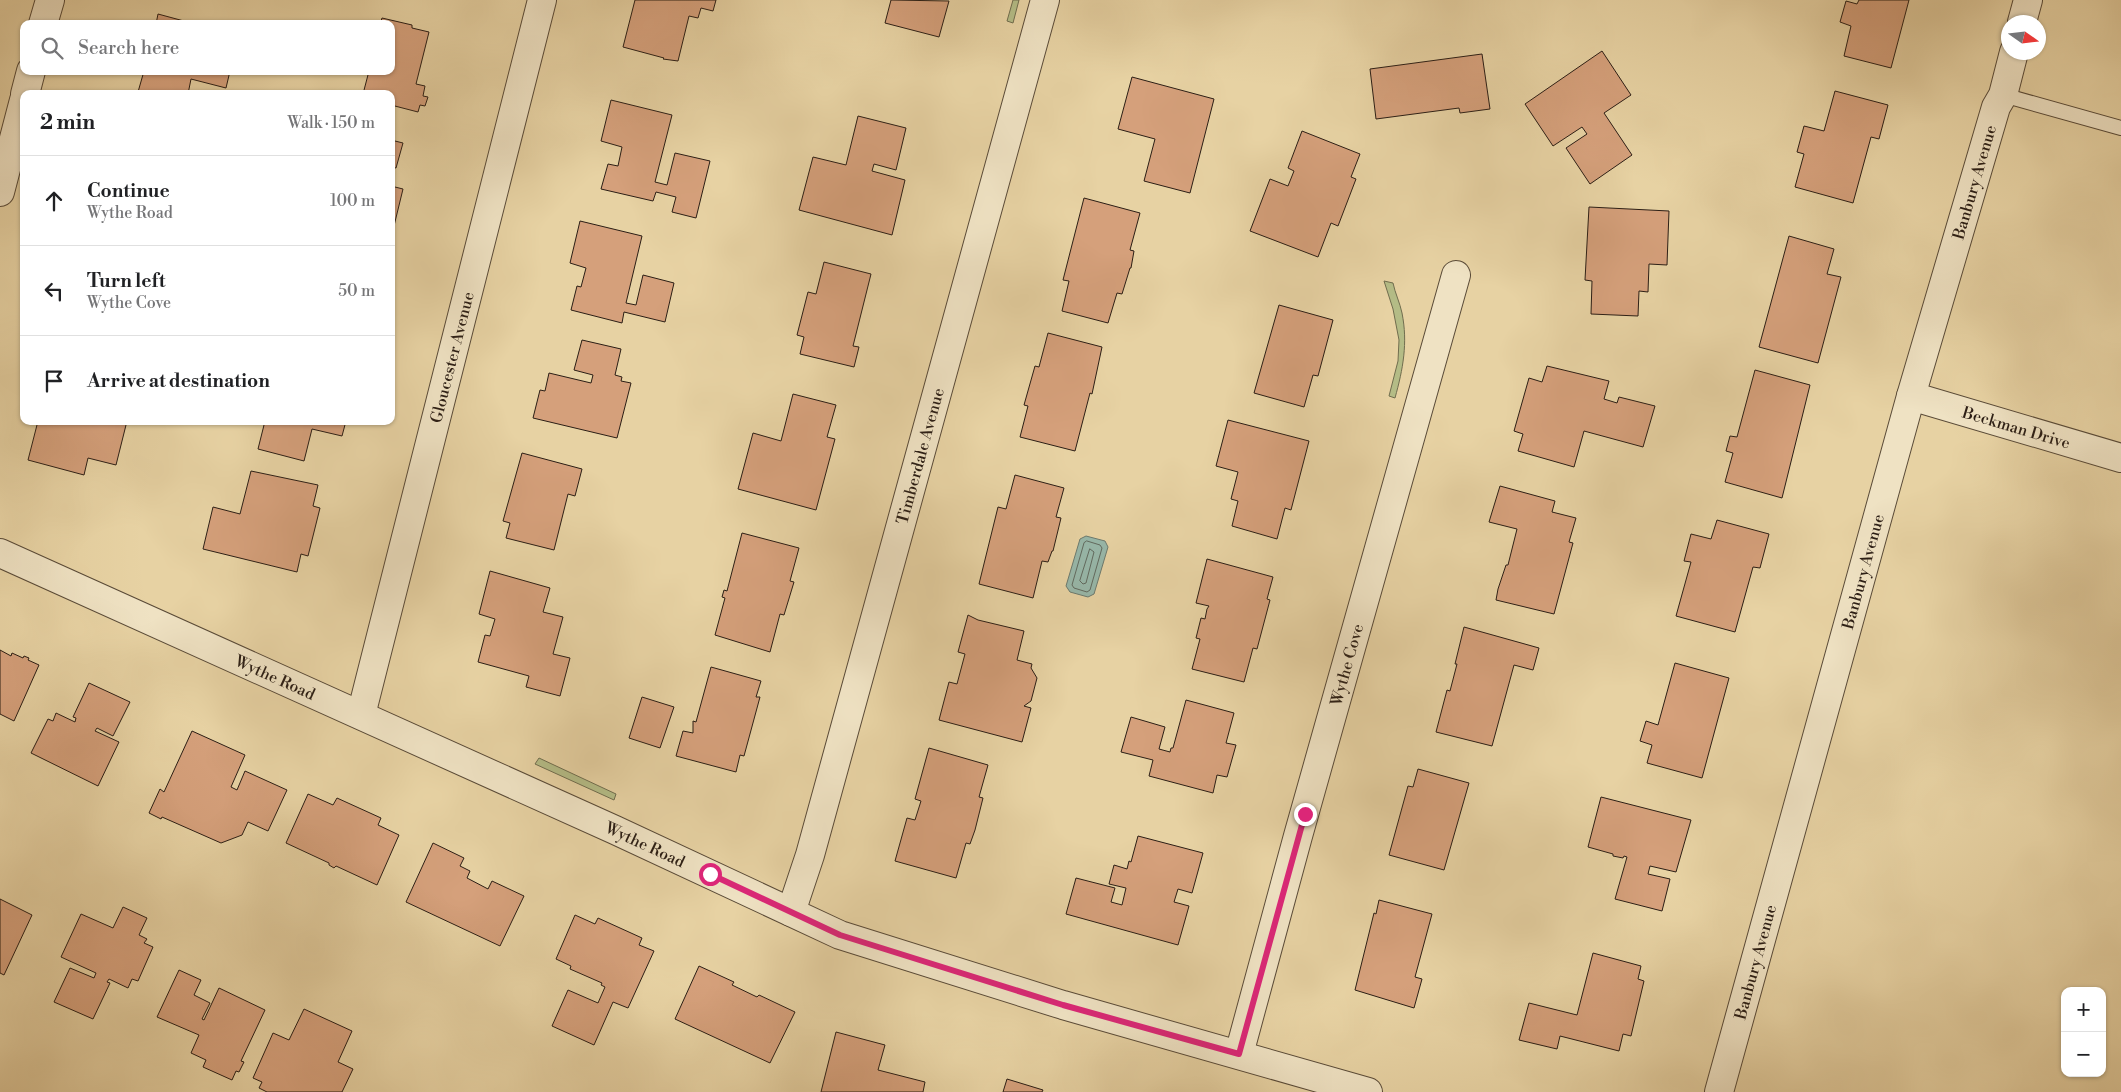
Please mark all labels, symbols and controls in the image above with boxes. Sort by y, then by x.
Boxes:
north arrow [2001,15,2046,60]
search box [20,20,395,75]
icon: search [38,34,66,62]
text: Search here [78,36,179,60]
text: 2 min [40,110,95,136]
text: Walk · 150 m [287,113,375,133]
street label: Banbury Avenue [1948,123,2001,243]
text: Continue [87,179,170,203]
icon: ahead [40,187,68,215]
text: 100 m [330,191,375,211]
text: Wythe Road [87,203,173,223]
text: Turn left [87,269,166,293]
icon: left [40,277,68,305]
text: 50 m [338,281,375,301]
street label: Gloucester Avenue [426,290,479,425]
text: Wythe Cove [87,293,171,313]
icon: arrive [40,367,68,395]
text: Arrive at destination [87,369,270,393]
street label: Timberdale Avenue [892,386,949,527]
street label: Beckman Drive [1959,402,2073,453]
street label: Banbury Avenue [1838,512,1889,632]
street label: Wythe Cove [1326,622,1368,709]
street label: Wythe Road [231,651,318,705]
route end [1294,803,1317,826]
street label: Wythe Road [601,817,688,872]
route start [699,863,722,886]
street label: Banbury Avenue [1730,902,1781,1023]
map controls [2061,987,2106,1077]
button: + [2061,987,2106,1032]
button: − [2061,1032,2106,1077]

